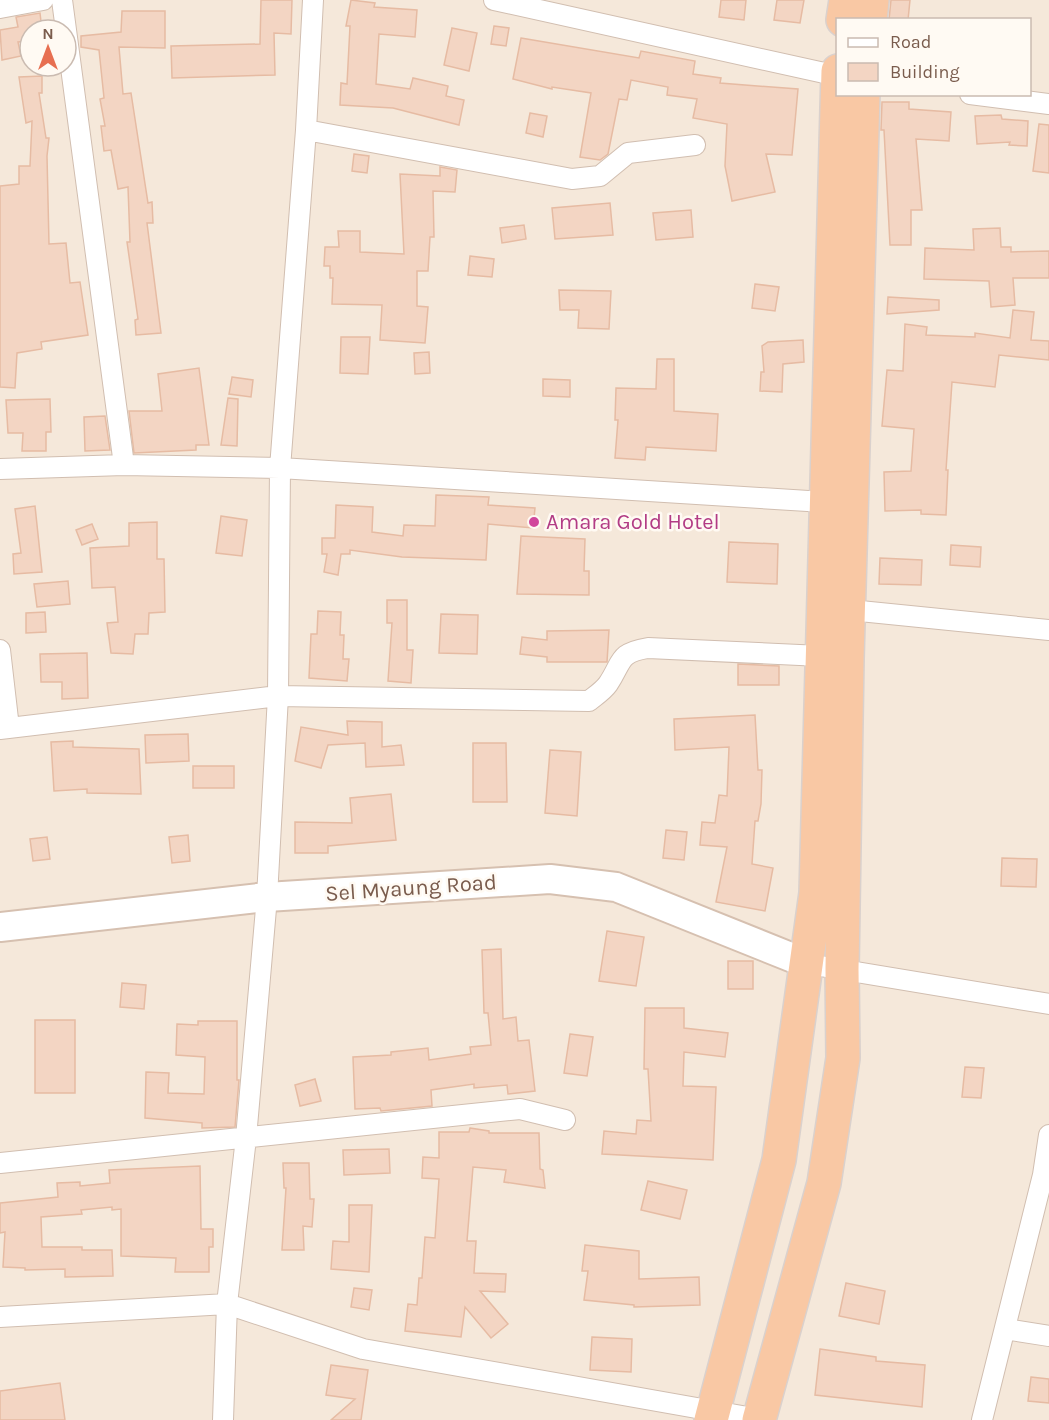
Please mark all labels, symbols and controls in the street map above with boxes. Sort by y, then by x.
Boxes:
north arrow [18,18,78,78]
legend [836,18,1031,96]
text: N [42,24,54,43]
text: Road [890,31,931,53]
text: Building [890,61,960,83]
place label: Amara Gold Hotel [546,509,720,535]
marker: Amara Gold Hotel [527,515,541,529]
street label: Sel Myaung Road [324,869,498,907]

